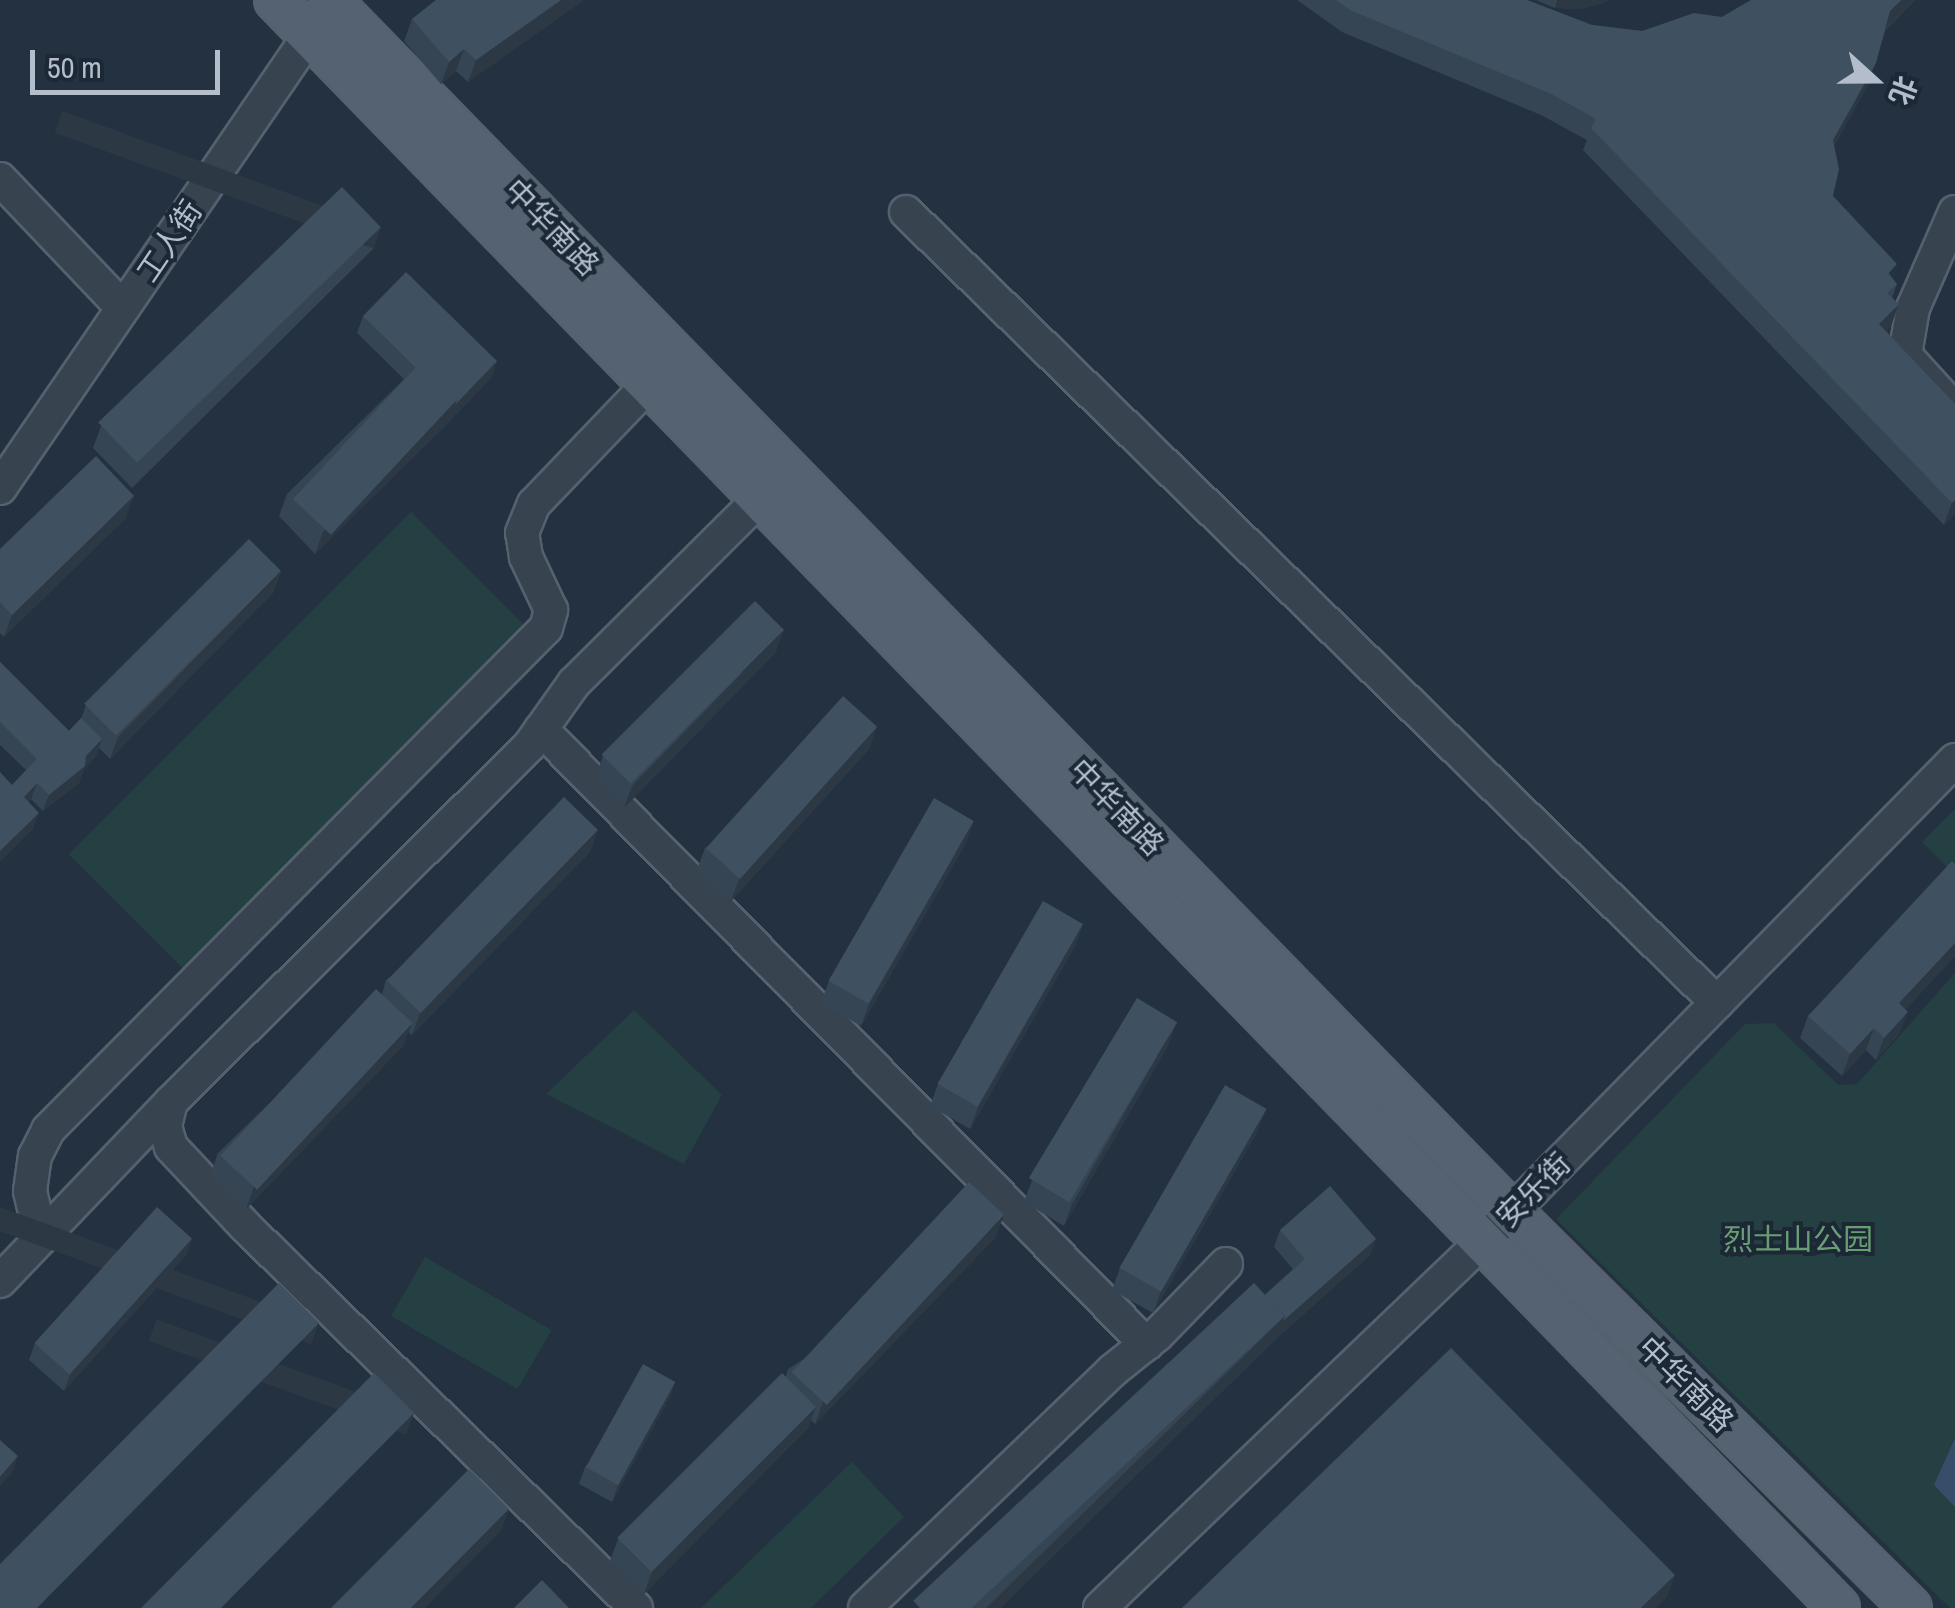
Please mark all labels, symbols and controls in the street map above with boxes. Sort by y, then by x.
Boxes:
scale bar [35,30,225,92]
north arrow [1825,30,1925,130]
text: 50 m [47,47,102,87]
text: 北 [1880,71,1926,111]
street label: 中华南路 [497,171,607,283]
street label: 工人街 [129,194,209,288]
street label: 中华南路 [1062,751,1172,863]
street label: 安乐街 [1488,1145,1578,1235]
park label: 烈士山公园 [1723,1221,1873,1257]
street label: 中华南路 [1631,1329,1741,1439]

